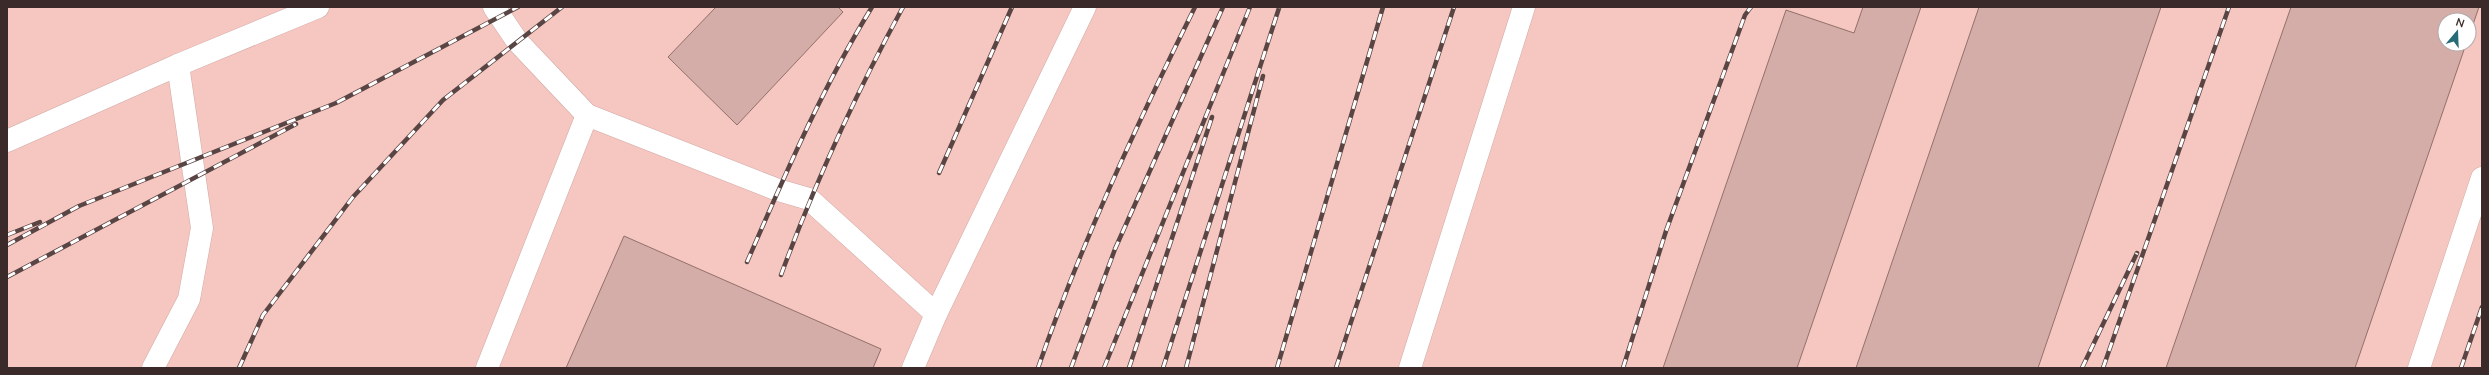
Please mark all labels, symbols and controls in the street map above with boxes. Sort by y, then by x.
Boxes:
north arrow [2437,12,2477,52]
text: N [2454,15,2466,31]

